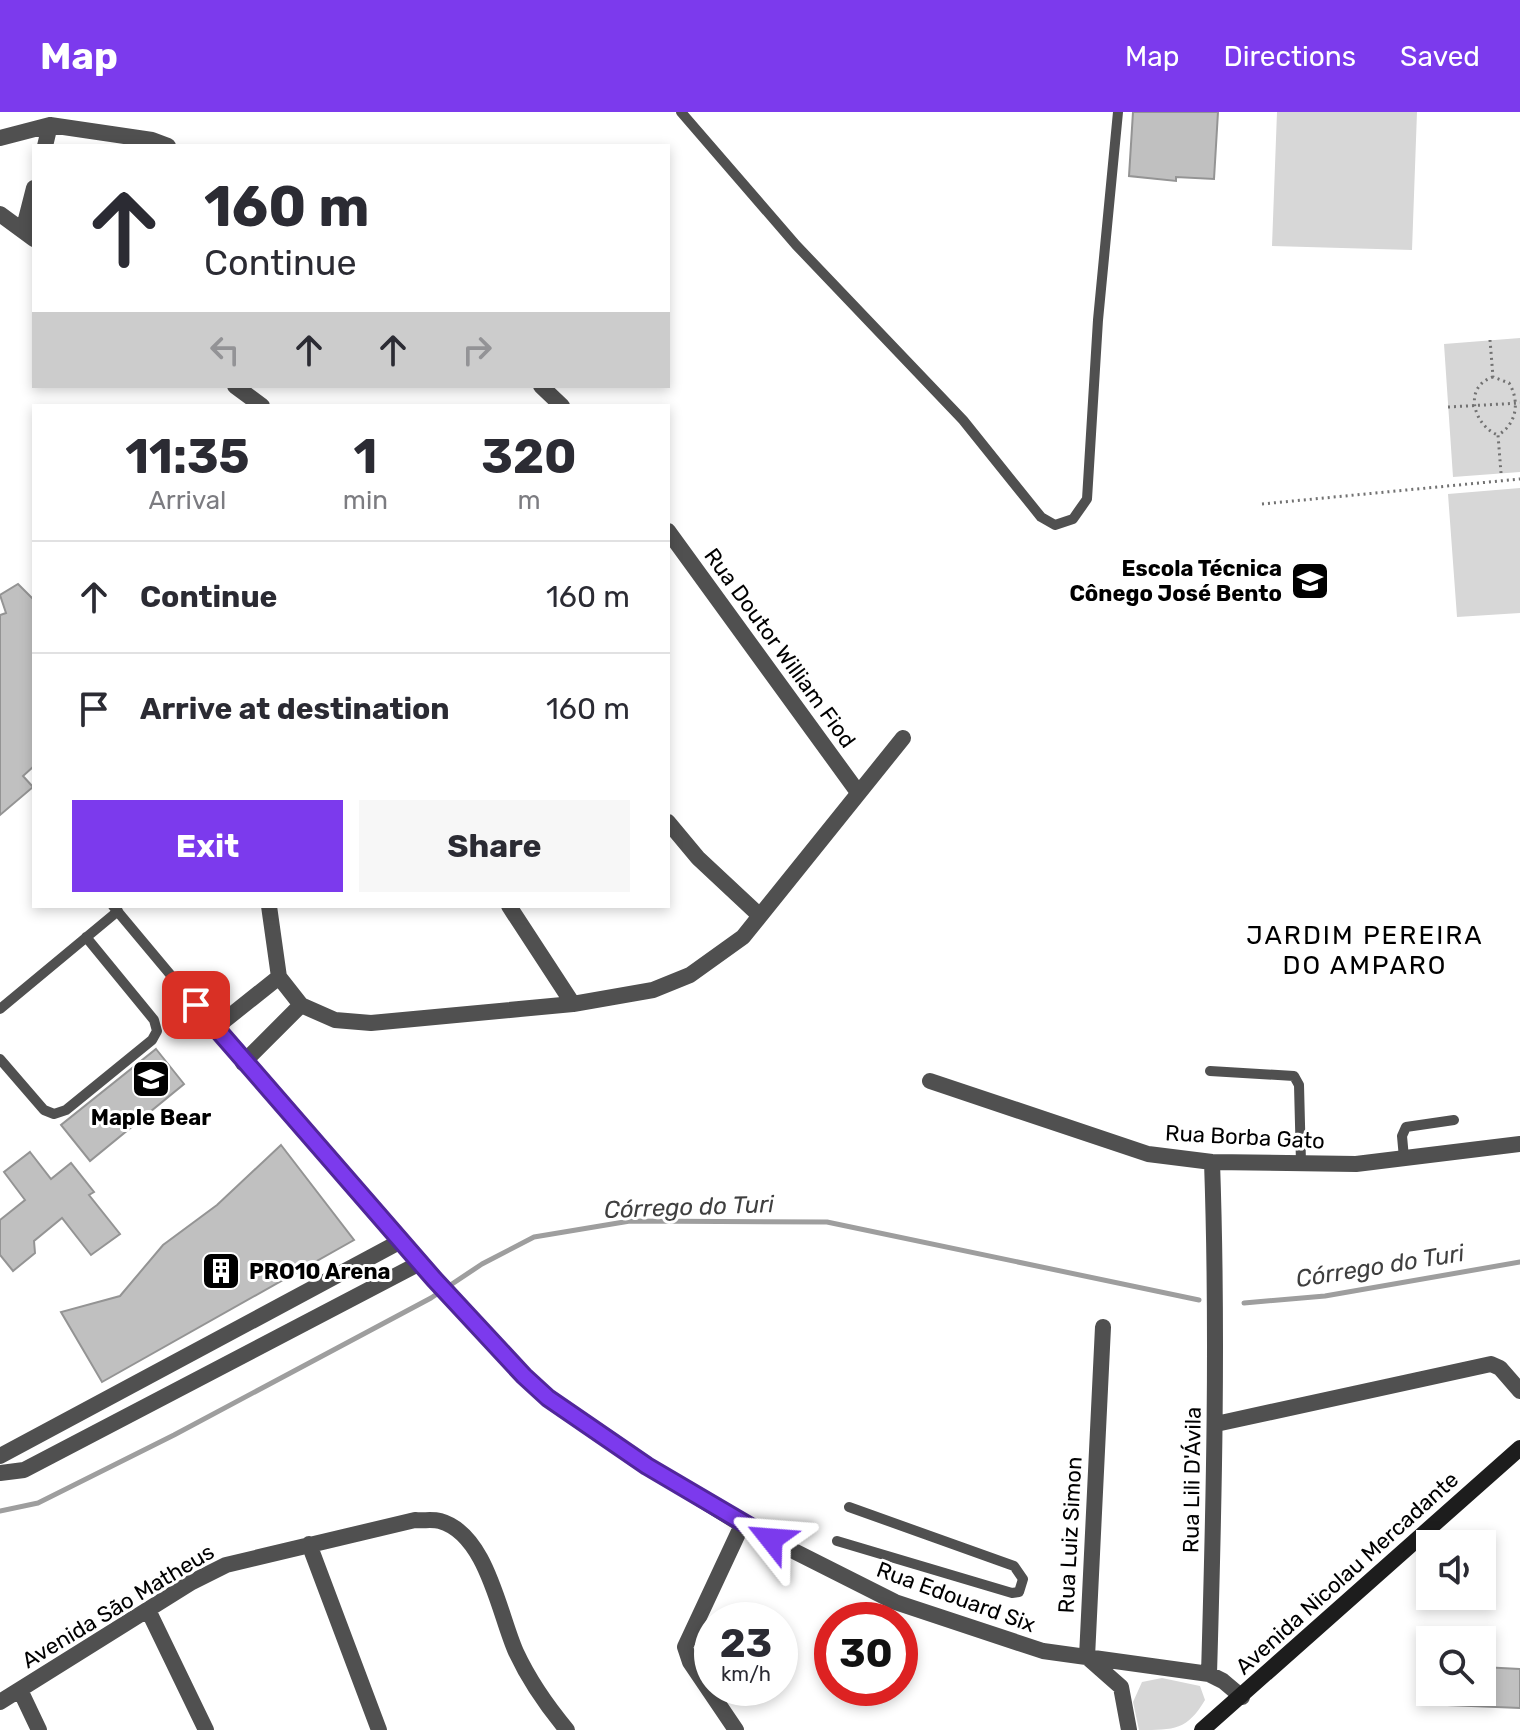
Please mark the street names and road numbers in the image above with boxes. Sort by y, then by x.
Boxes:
street label: Rua Doutor William Fiod [698,543,862,753]
street label: Rua Borba Gato [1165,1119,1325,1155]
street label: Rua Lili D'Ávila [1177,1407,1207,1553]
street label: Rua Luiz Simon [1052,1456,1088,1614]
street label: Avenida Nicolau Mercadante [1230,1466,1464,1680]
street label: Avenida São Matheus [17,1538,219,1674]
street label: Rua Edouard Six [873,1556,1039,1638]

